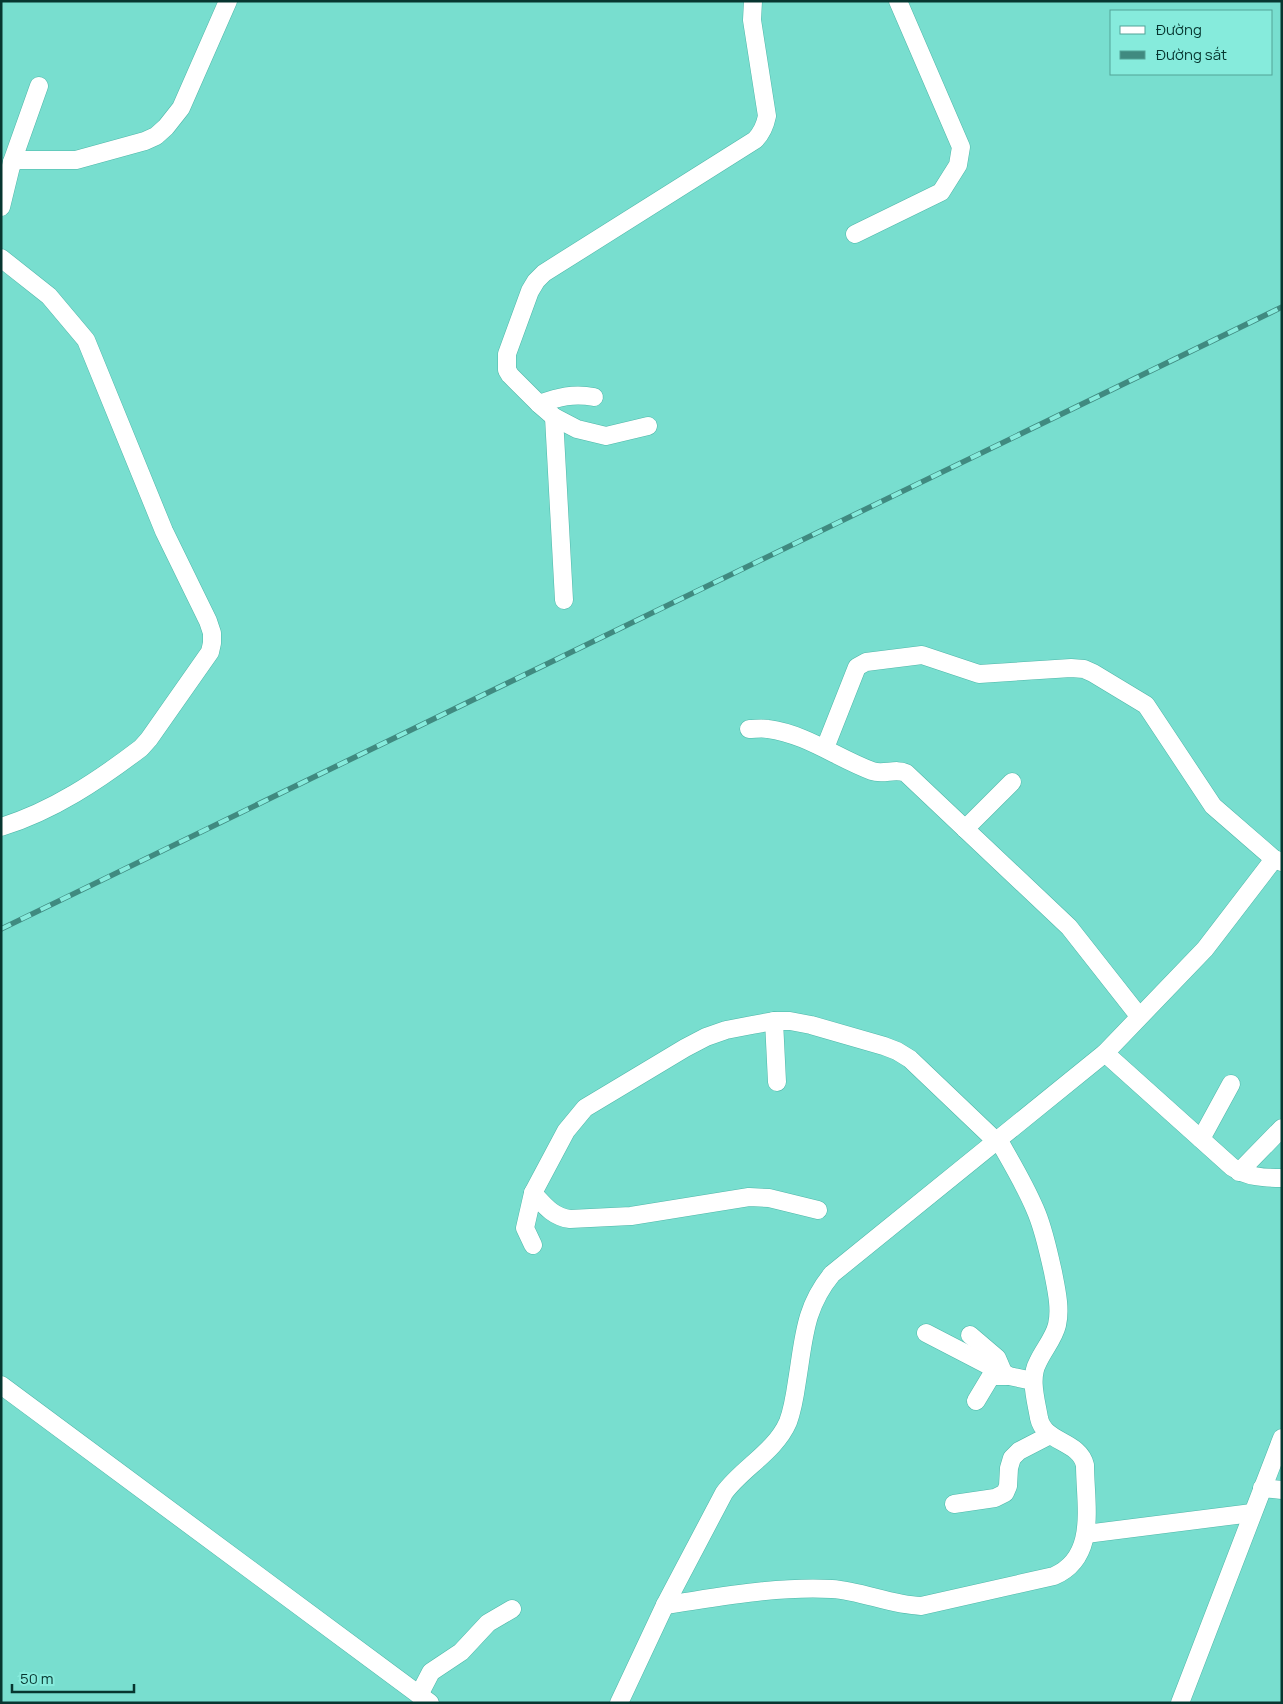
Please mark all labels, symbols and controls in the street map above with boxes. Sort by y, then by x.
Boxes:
legend [1110,10,1273,75]
text: Đường [1156,19,1202,40]
text: Đường sắt [1156,44,1227,65]
scale bar [12,1662,135,1694]
text: 50 m [20,1668,54,1689]

